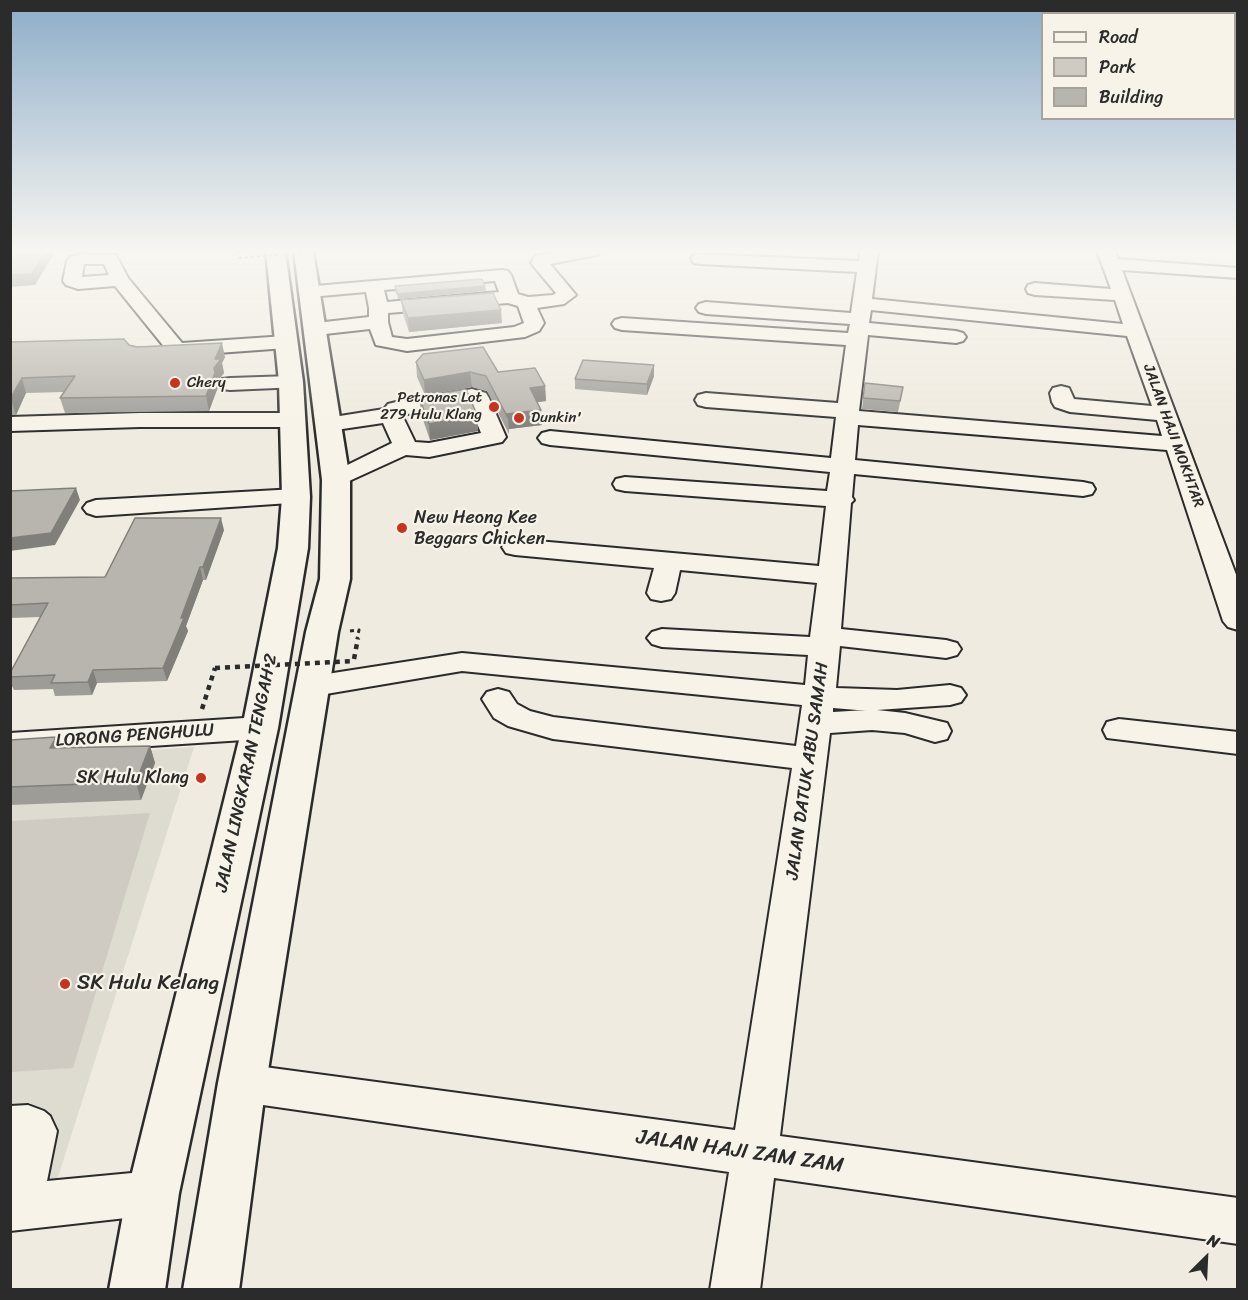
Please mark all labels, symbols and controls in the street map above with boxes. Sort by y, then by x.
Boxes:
legend [1041,12,1236,120]
text: Road [1099,21,1138,53]
text: Park [1099,51,1136,83]
text: Building [1099,81,1163,113]
street label: JALAN HAJI MOKHTAR [1139,362,1207,510]
place label: Chery [187,374,226,392]
marker: Chery [168,376,182,390]
place label: Petronas Lot 279 Hulu Klang [380,389,482,424]
marker: Petronas Lot 279 Hulu Klang [487,400,501,414]
place label: Dunkin' [531,409,582,427]
marker: Dunkin' [512,411,526,425]
place label: New Heong Kee Beggars Chicken [414,507,545,550]
marker: New Heong Kee Beggars Chicken [395,521,409,535]
street label: JALAN LINGKARAN TENGAH 2 [211,652,283,894]
street label: JALAN DATUK ABU SAMAH [782,661,834,881]
street label: LORONG PENGHULU [55,720,215,752]
place label: SK Hulu Klang [76,767,189,789]
marker: SK Hulu Klang [194,771,208,785]
place label: SK Hulu Kelang [77,971,219,997]
marker: SK Hulu Kelang [58,977,72,991]
street label: JALAN HAJI ZAM ZAM [635,1125,845,1179]
text: N [1203,1226,1224,1257]
north arrow [1176,1228,1236,1288]

